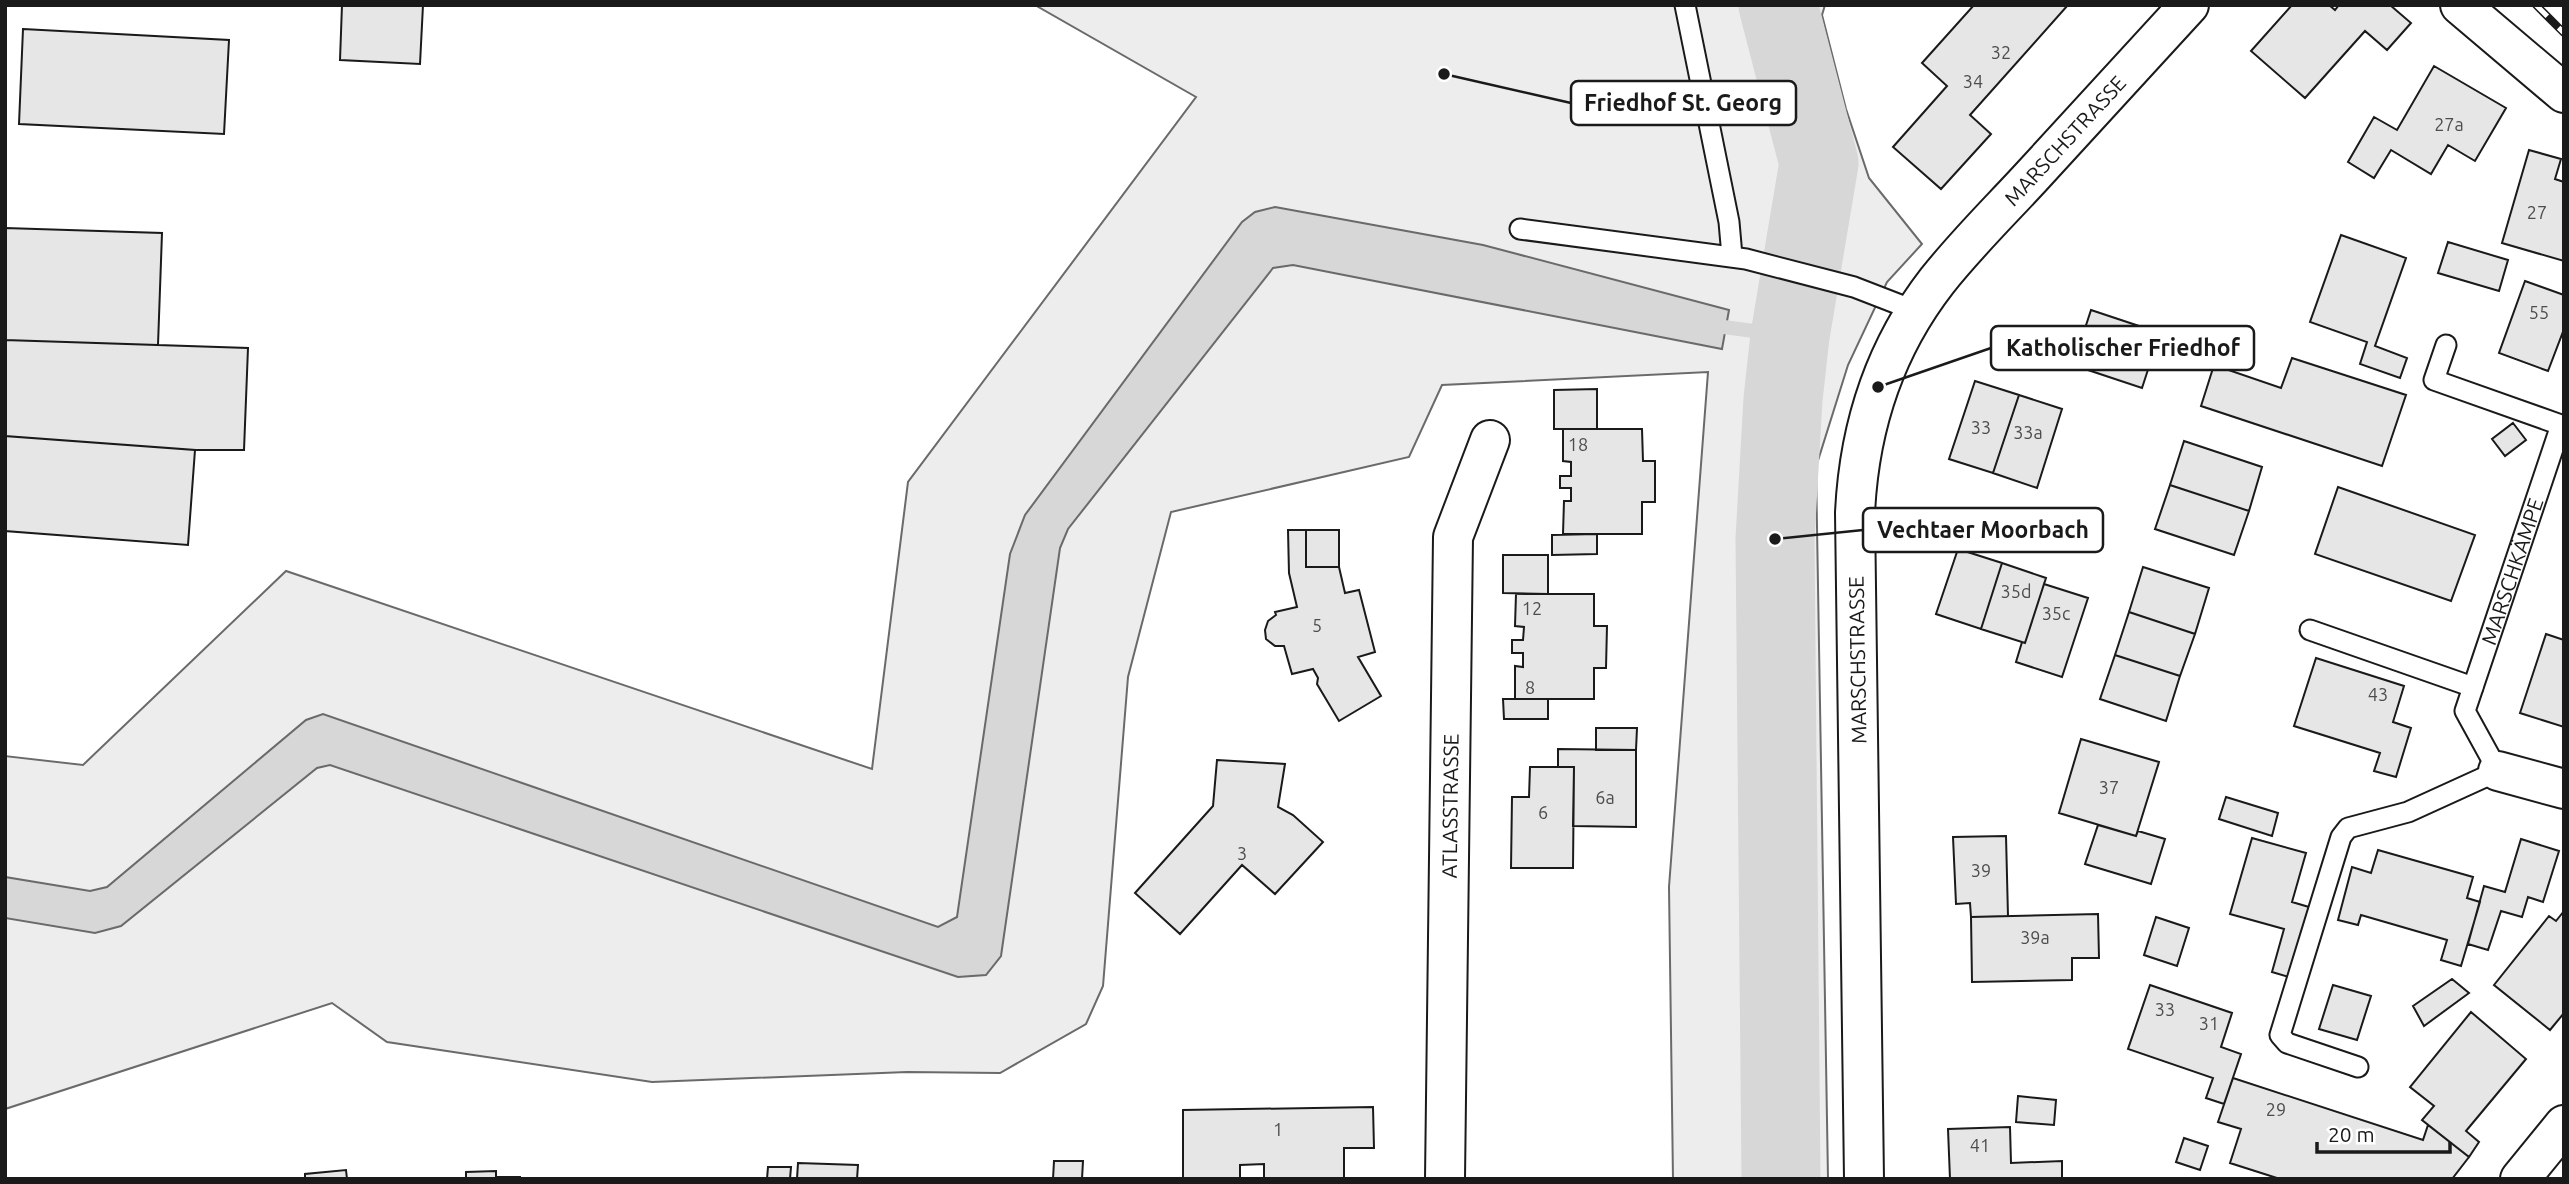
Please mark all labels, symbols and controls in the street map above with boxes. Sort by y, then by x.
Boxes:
house number: 32 [1991,42,2011,62]
house number: 34 [1963,71,1983,91]
street label: MARSCHSTRASSE [1999,71,2130,210]
callout: Friedhof St. Georg [1571,81,1796,125]
text: Friedhof St. Georg [1584,90,1782,115]
house number: 27a [2434,114,2464,134]
house number: 27 [2527,202,2547,222]
house number: 55 [2529,302,2549,322]
callout: Katholischer Friedhof [1991,326,2254,370]
text: Katholischer Friedhof [2006,335,2241,360]
house number: 33 [1971,417,1991,437]
house number: 33a [2013,422,2043,442]
house number: 18 [1568,434,1588,454]
street label: MARSCHKÄMPE [2476,495,2548,648]
callout: Vechtaer Moorbach [1863,508,2103,552]
text: Vechtaer Moorbach [1877,517,2089,542]
street label: MARSCHSTRASSE [1844,576,1870,744]
house number: 35d [2001,581,2031,601]
house number: 12 [1522,598,1542,618]
house number: 35c [2042,603,2070,623]
house number: 5 [1312,615,1322,635]
house number: 8 [1525,677,1535,697]
house number: 43 [2368,684,2388,704]
street label: ATLASSTRASSE [1437,734,1463,879]
house number: 37 [2099,777,2119,797]
house number: 6a [1595,787,1615,807]
house number: 6 [1538,802,1548,822]
house number: 3 [1237,843,1247,863]
house number: 39 [1971,860,1991,880]
house number: 39a [2020,927,2050,947]
house number: 33 [2155,999,2175,1019]
house number: 31 [2199,1013,2219,1033]
house number: 29 [2266,1099,2286,1119]
scale bar [2317,1110,2450,1154]
house number: 1 [1273,1119,1283,1139]
text: 20 m [2328,1122,2375,1146]
house number: 41 [1970,1135,1990,1155]

